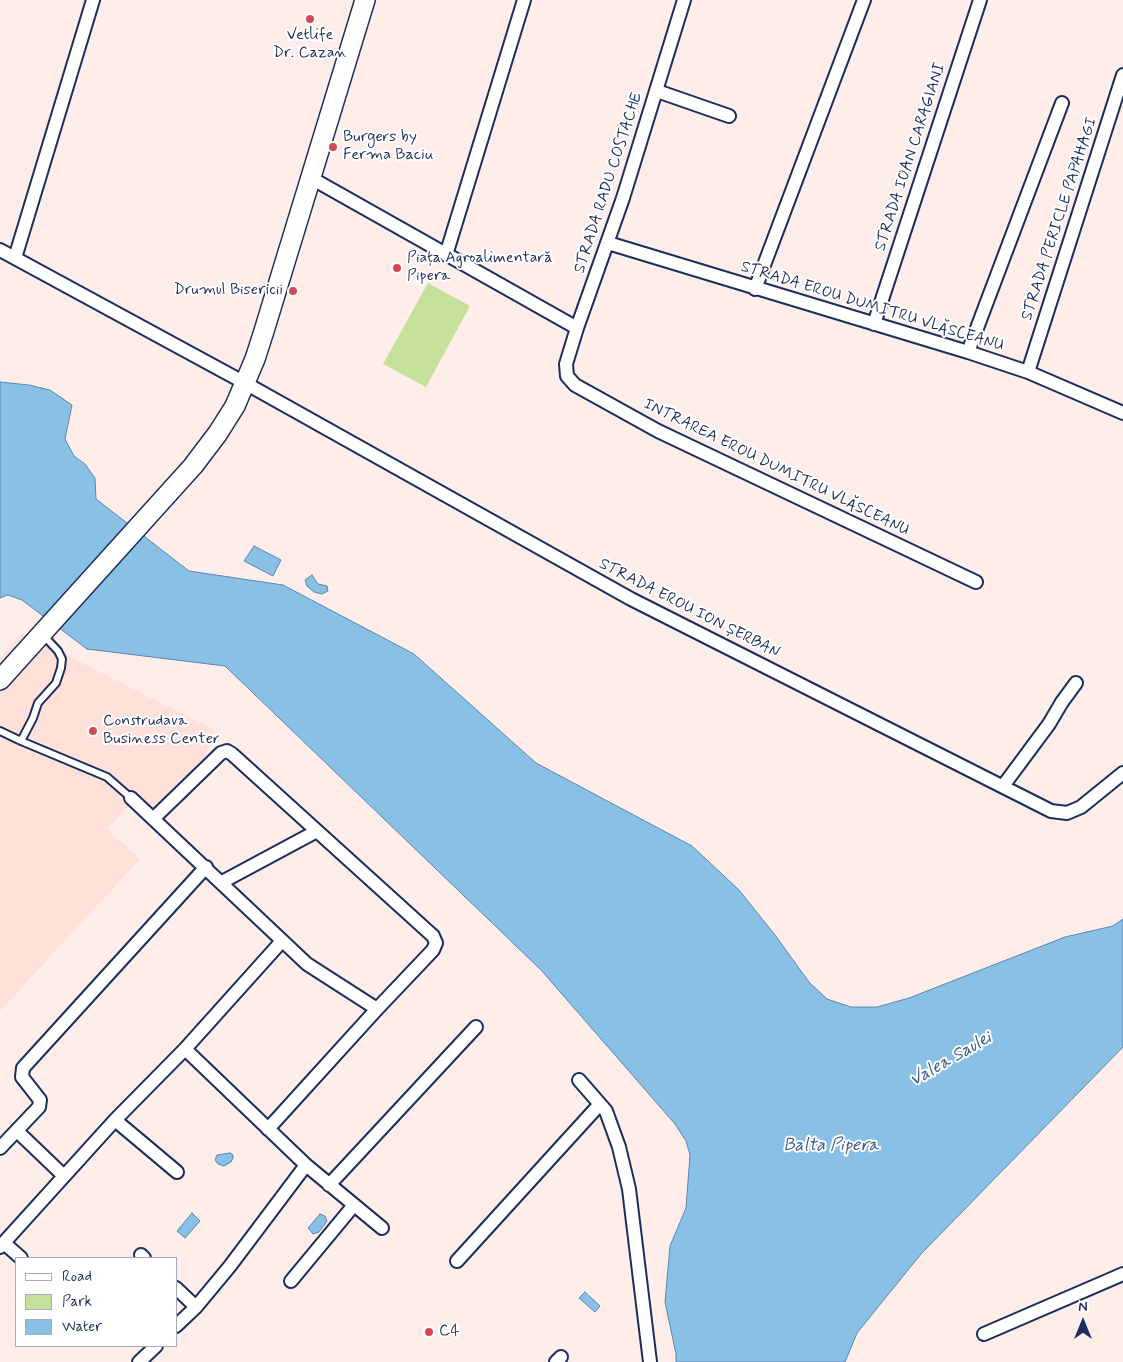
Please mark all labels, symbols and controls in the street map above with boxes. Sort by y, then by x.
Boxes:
marker: Vetlife Dr. Cazan [304,13,316,25]
place label: Vetlife Dr. Cazan [273,26,347,64]
street label: STRADA IOAN CARAGIANI [871,60,951,254]
street label: STRADA RADU COSTACHE [571,90,647,276]
street label: STRADA PERICLE PAPAHAGI [1018,115,1102,323]
place label: Burgers by Ferma Baciu [343,128,434,166]
marker: Burgers by Ferma Baciu [327,141,339,153]
place label: Piața Agroalimentară Pipera [407,249,553,287]
street label: STRADA EROU DUMITRU VLĂSCEANU [738,258,1006,356]
marker: Piața Agroalimentară Pipera [391,262,403,274]
place label: Drumul Bisericii [174,281,283,301]
marker: Drumul Bisericii [287,285,299,297]
street label: INTRAREA EROU DUMITRU VLĂSCEANU [640,395,912,541]
street label: STRADA EROU ION ȘERBAN [595,555,783,663]
place label: Construdava Business Center [103,712,220,750]
marker: Construdava Business Center [87,725,99,737]
water label: Valea Saulei [906,1028,996,1092]
water label: Balta Pipera [783,1135,879,1157]
legend [15,1257,178,1347]
text: Road [62,1267,92,1287]
text: Park [62,1292,92,1312]
north arrow [1058,1297,1108,1347]
text: N [1078,1298,1088,1316]
text: Water [62,1317,102,1337]
place label: C4 [439,1322,460,1342]
marker: C4 [423,1326,435,1338]

